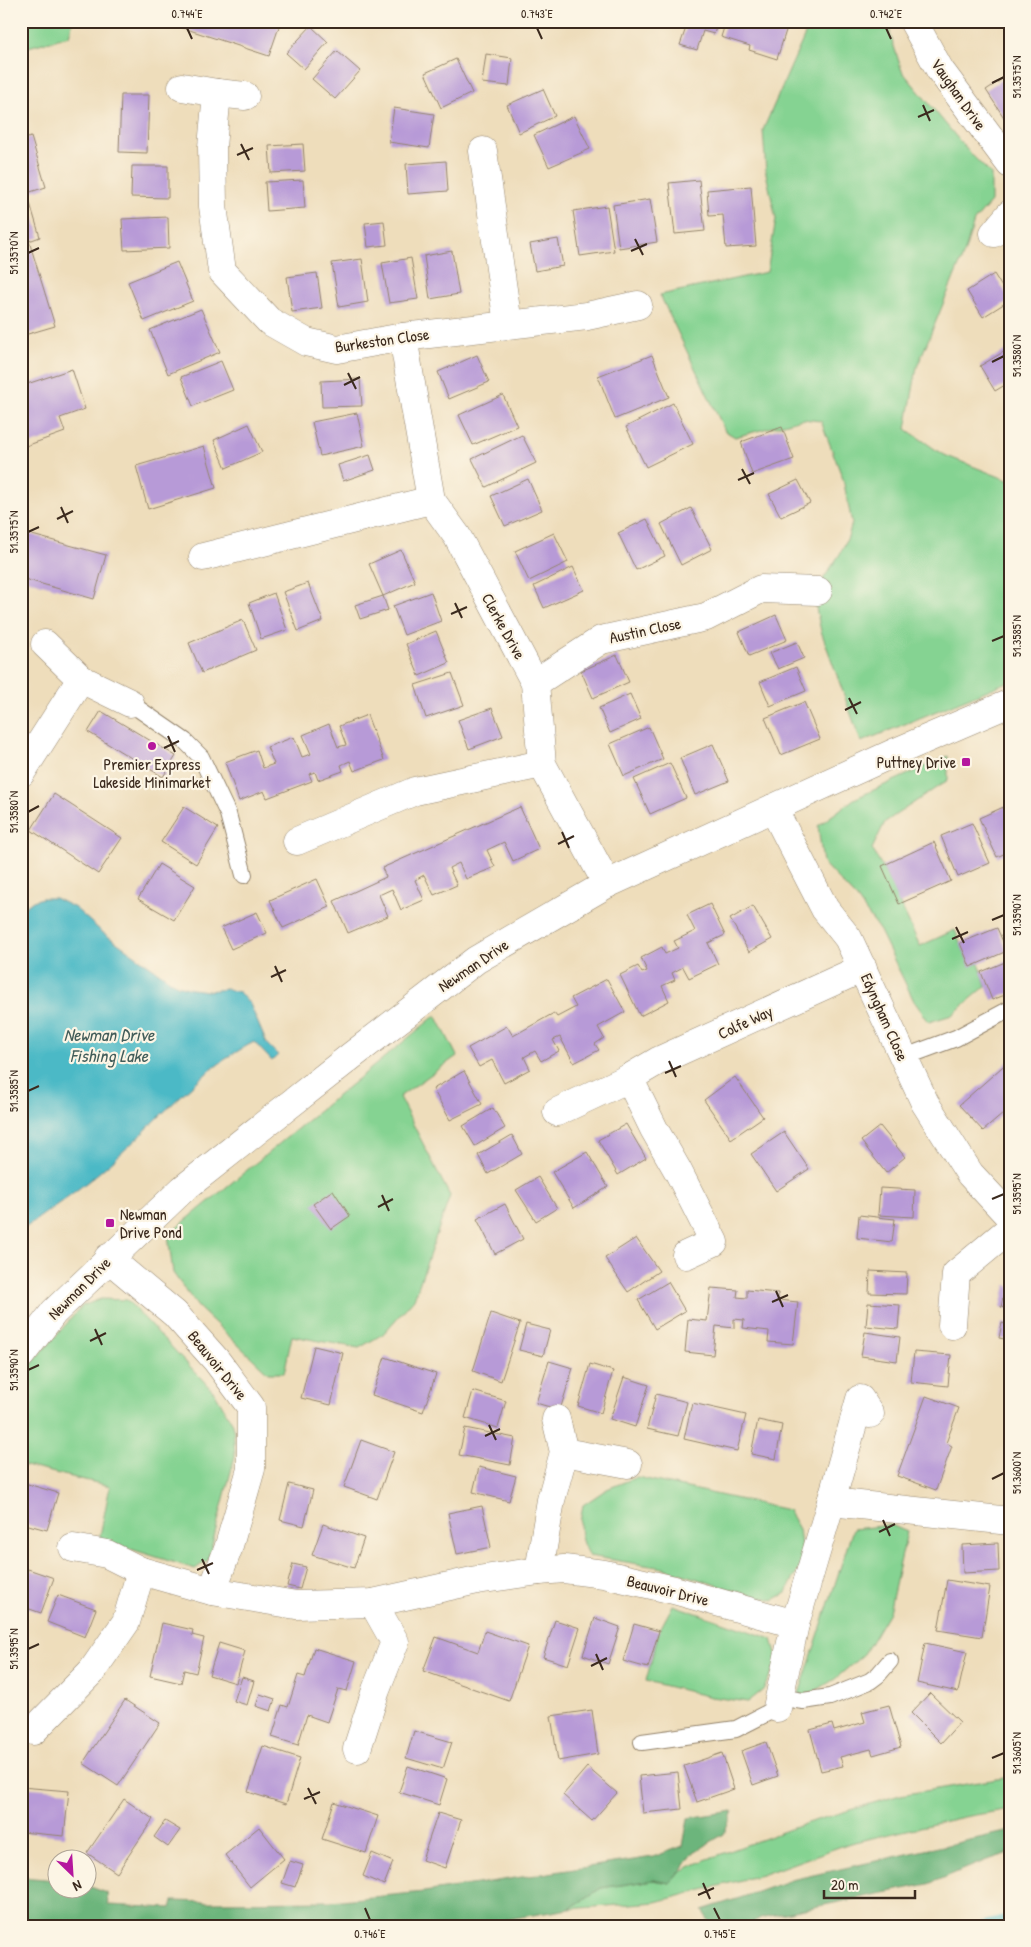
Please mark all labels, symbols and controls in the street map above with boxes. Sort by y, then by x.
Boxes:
text: 0.744°E [172,5,203,22]
text: 0.743°E [521,5,554,22]
text: 0.742°E [870,5,903,22]
street label: Vaughan Drive [926,54,992,135]
text: 51.3575°N [1008,56,1025,98]
text: 51.3570°N [5,232,22,274]
street label: Burkeston Close [334,322,431,357]
text: 51.3580°N [1008,335,1025,377]
text: 51.3575°N [5,511,22,553]
street label: Clerke Drive [477,589,531,664]
street label: Austin Close [607,612,683,648]
text: 51.3585°N [1008,615,1025,657]
marker: Premier Express Lakeside Minimarket [146,740,158,752]
place label: Puttney Drive [877,751,957,773]
place label: Premier Express Lakeside Minimarket [93,753,211,793]
marker: Puttney Drive [960,756,972,768]
text: 51.3580°N [5,791,22,833]
text: 51.3590°N [1008,894,1025,936]
street label: Newman Drive [433,933,513,997]
street label: Edyngham Close [856,970,914,1065]
street label: Colfe Way [714,1000,776,1044]
water label: Newman Drive Fishing Lake [64,1022,155,1068]
text: 51.3585°N [5,1070,22,1112]
text: 51.3595°N [1008,1173,1025,1215]
place label: Newman Drive Pond [120,1203,181,1243]
marker: Newman Drive Pond [104,1217,116,1229]
street label: Newman Drive [43,1251,116,1324]
street label: Beauvoir Drive [183,1326,253,1405]
text: 51.3590°N [5,1349,22,1391]
text: 51.3600°N [1008,1452,1025,1494]
street label: Beauvoir Drive [625,1569,712,1611]
text: 51.3595°N [5,1628,22,1670]
text: 51.3605°N [1008,1732,1025,1774]
north arrow [48,1850,98,1900]
scale bar [824,1867,915,1899]
text: 20 m [831,1874,858,1895]
text: N [70,1876,85,1897]
text: 0.746°E [354,1925,386,1942]
text: 0.745°E [704,1925,736,1942]

